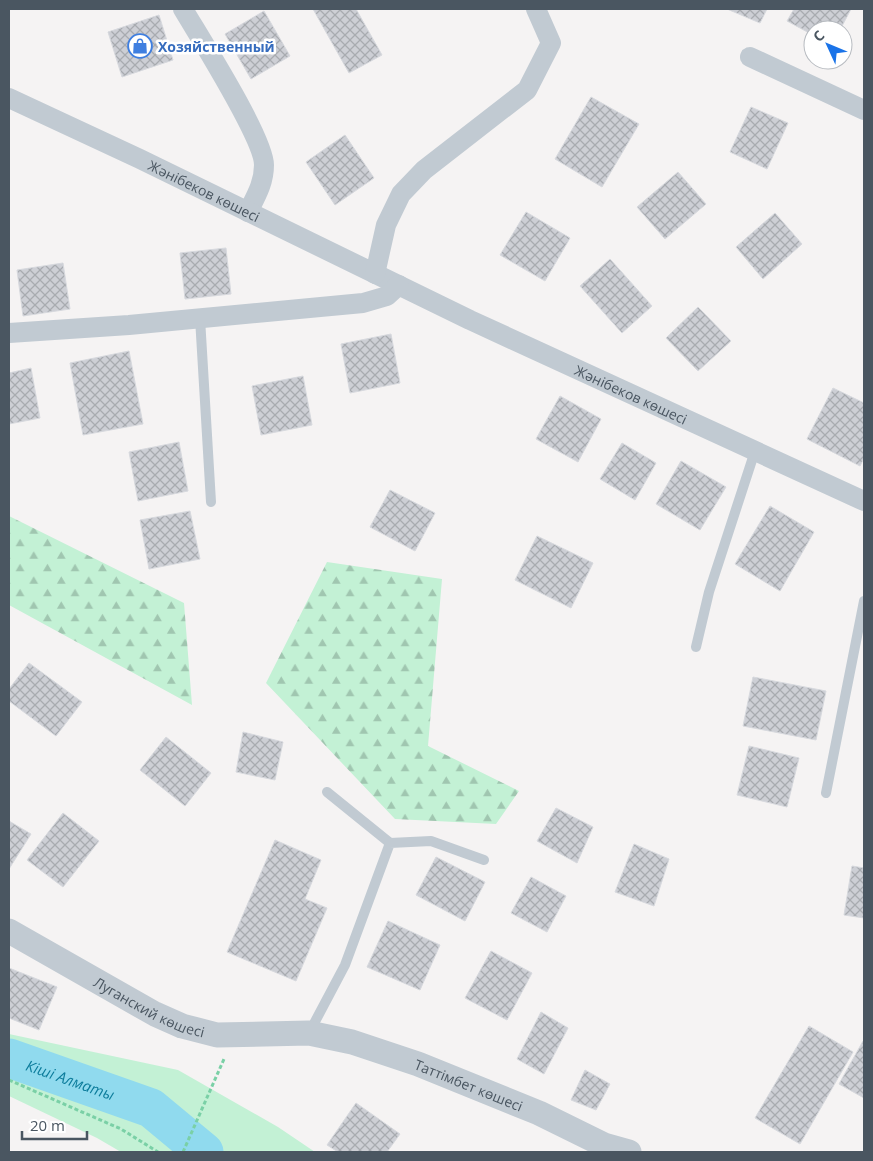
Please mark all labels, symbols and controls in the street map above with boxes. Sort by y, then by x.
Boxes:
north arrow [803,20,853,70]
text: С [808,26,828,45]
shop icon: Хозяйственный [127,33,153,59]
place label: Хозяйственный [158,37,275,56]
street label: Жәнібеков көшесі [145,155,263,226]
street label: Жәнібеков көшесі [572,360,690,428]
street label: Луганский көшесі [91,972,207,1041]
street label: Таттімбет көшесі [412,1054,526,1115]
water label: Кіші Алматы [23,1055,117,1104]
scale bar [22,1108,88,1140]
text: 20 m [30,1115,65,1135]

